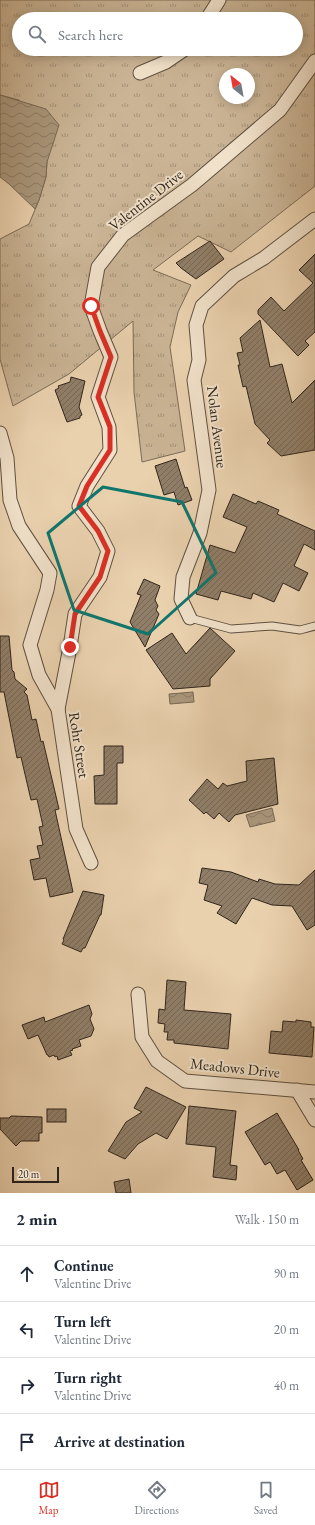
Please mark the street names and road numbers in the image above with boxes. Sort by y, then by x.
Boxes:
street label: Valentine Drive [105,165,187,235]
street label: Nolan Avenue [203,385,232,469]
street label: Rohr Street [65,711,94,780]
street label: Meadows Drive [189,1053,281,1082]

